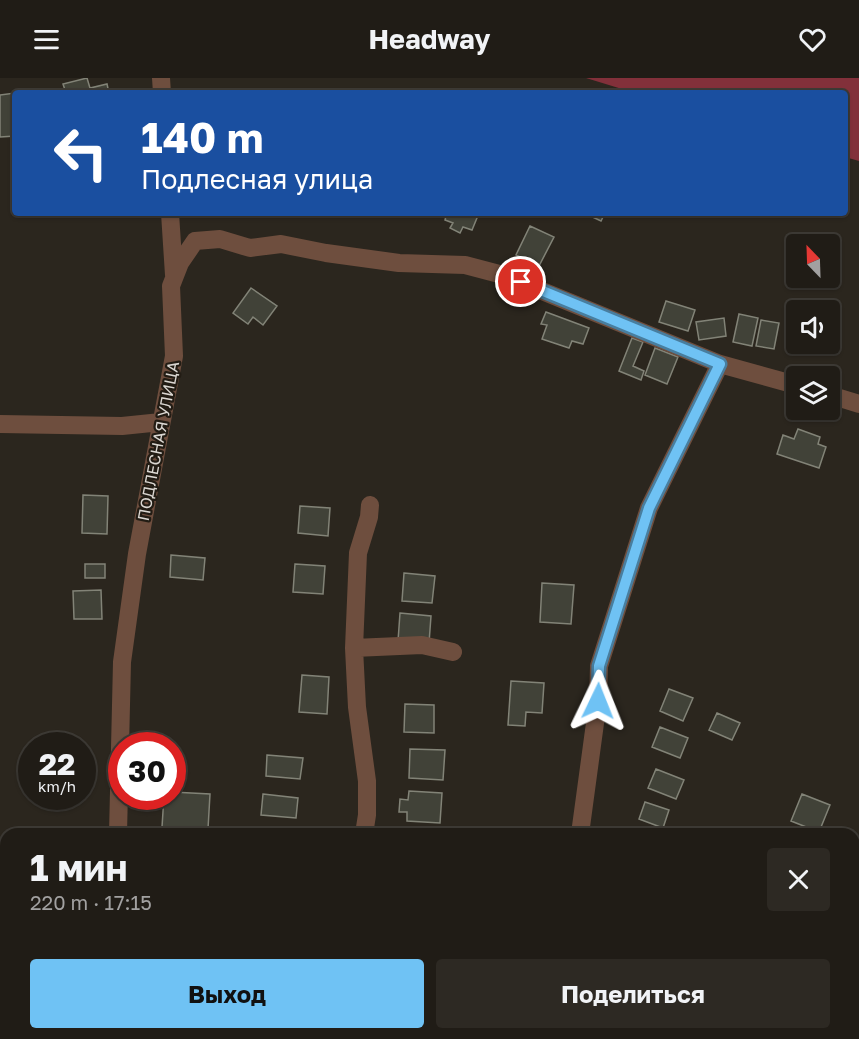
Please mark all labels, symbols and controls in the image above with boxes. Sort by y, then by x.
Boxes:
icon: menu [30,23,63,56]
text: Headway [369,23,490,55]
icon: heart [796,23,829,56]
text: 140 m [141,112,263,162]
icon: left [42,114,120,192]
text: Подлесная улица [141,163,373,195]
north arrow [786,234,840,288]
map controls [786,234,840,420]
pin [495,256,546,307]
icon: arrive [504,265,537,298]
button: sound [786,300,840,354]
street label: ПОДЛЕСНАЯ УЛИЦА [133,359,183,523]
button: layers [786,366,840,420]
position arrow [566,669,630,733]
speed limit sign: 30 [108,732,186,810]
text: 22 [39,746,75,782]
text: km/h [38,777,76,795]
text: 1 мин [30,846,127,889]
button: close [767,848,830,911]
text: 220 m · 17:15 [30,890,152,914]
button: Выход [30,959,424,1028]
button: Поделиться [436,959,830,1028]

